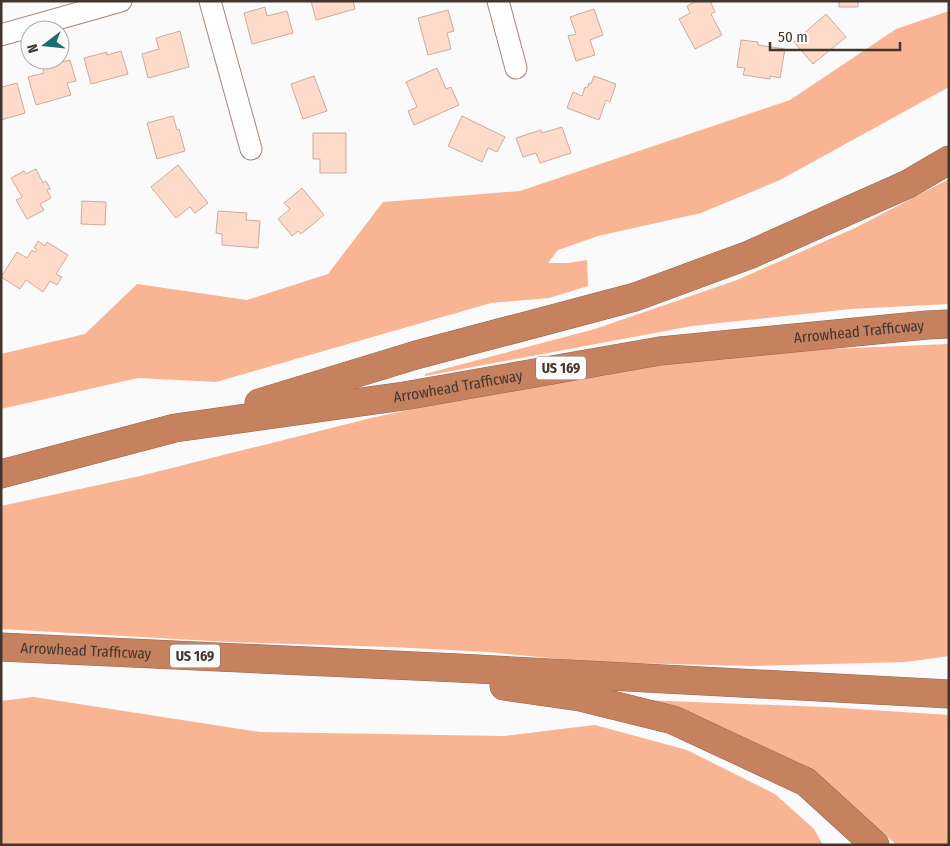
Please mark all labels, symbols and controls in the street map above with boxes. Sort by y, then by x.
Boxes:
north arrow [20,20,70,70]
scale bar [770,20,900,52]
text: 50 m [778,28,808,46]
text: N [24,42,42,55]
street label: Arrowhead Trafficway [793,316,925,347]
road number: US 169 [536,356,586,379]
street label: Arrowhead Trafficway [392,366,524,406]
street label: Arrowhead Trafficway [20,639,152,663]
road number: US 169 [170,644,220,668]

